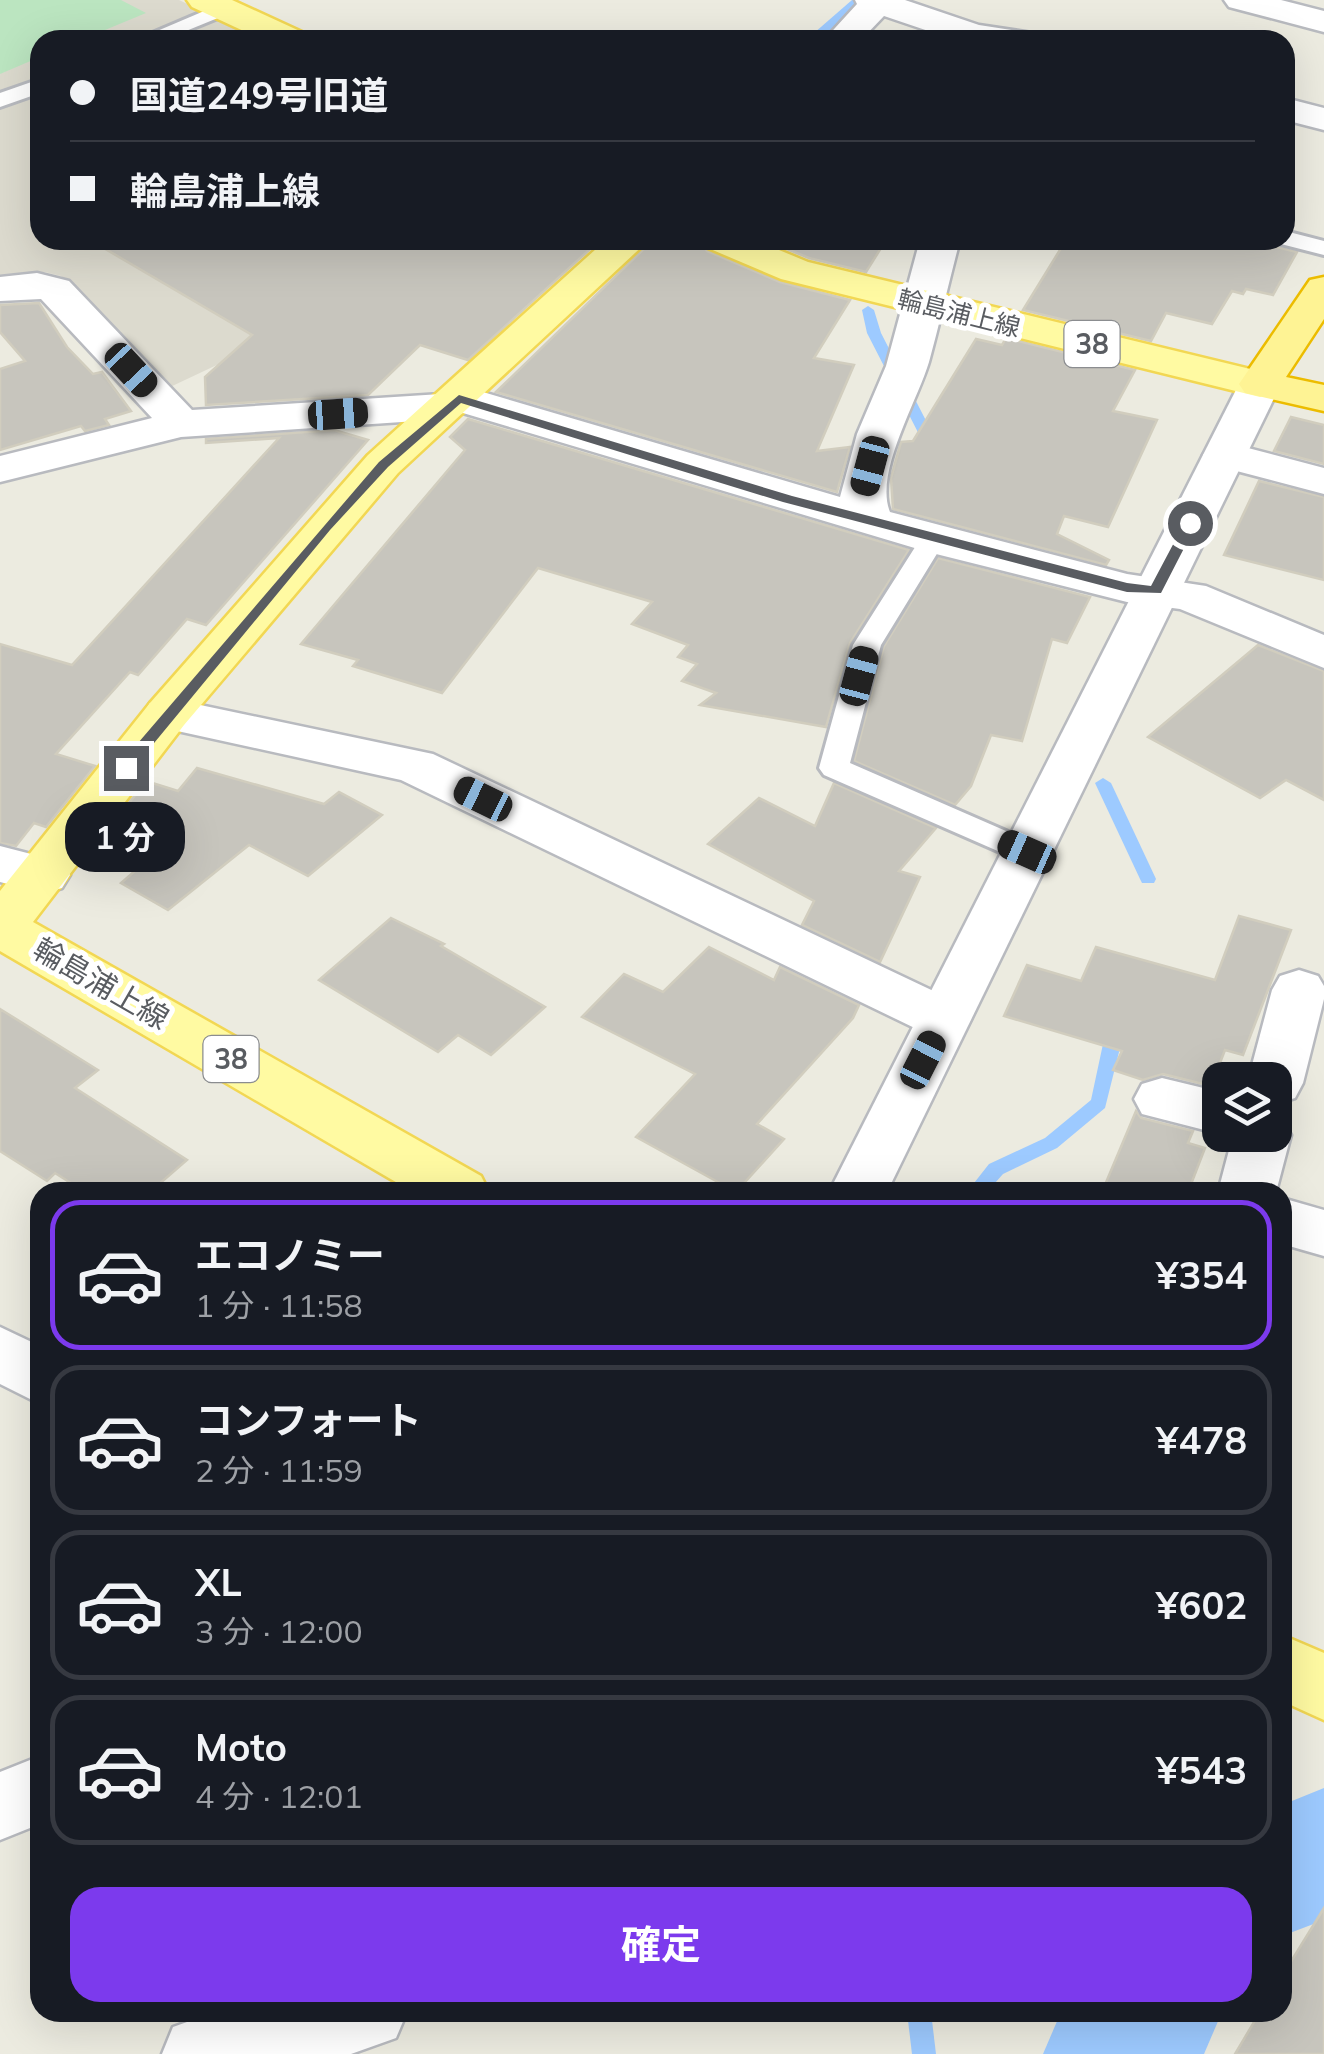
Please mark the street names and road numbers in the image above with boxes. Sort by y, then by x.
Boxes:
street label: 輪島浦上線 [895,282,1024,343]
road number: 38 [1064,321,1120,367]
street label: 輪島浦上線 [27,929,176,1037]
road number: 38 [204,1036,258,1082]

